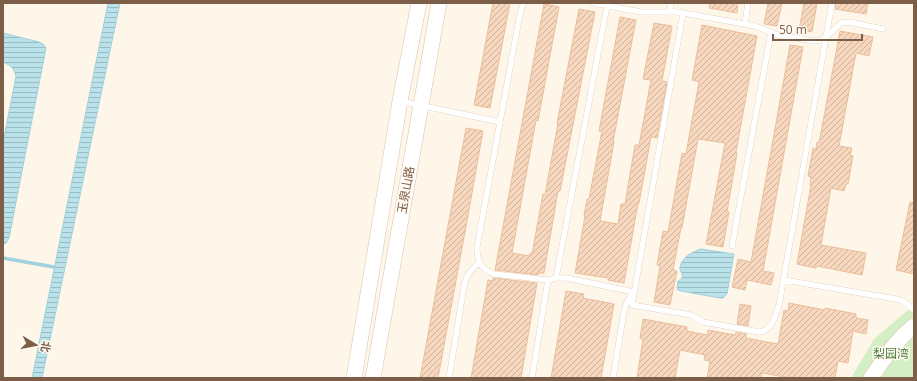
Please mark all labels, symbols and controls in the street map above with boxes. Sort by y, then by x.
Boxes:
scale bar [773,16,862,42]
text: 50 m [779,21,807,38]
street label: 玉泉山路 [393,165,418,215]
north arrow [16,325,56,365]
text: 北 [38,340,55,354]
park label: 梨园湾 [873,345,909,362]

